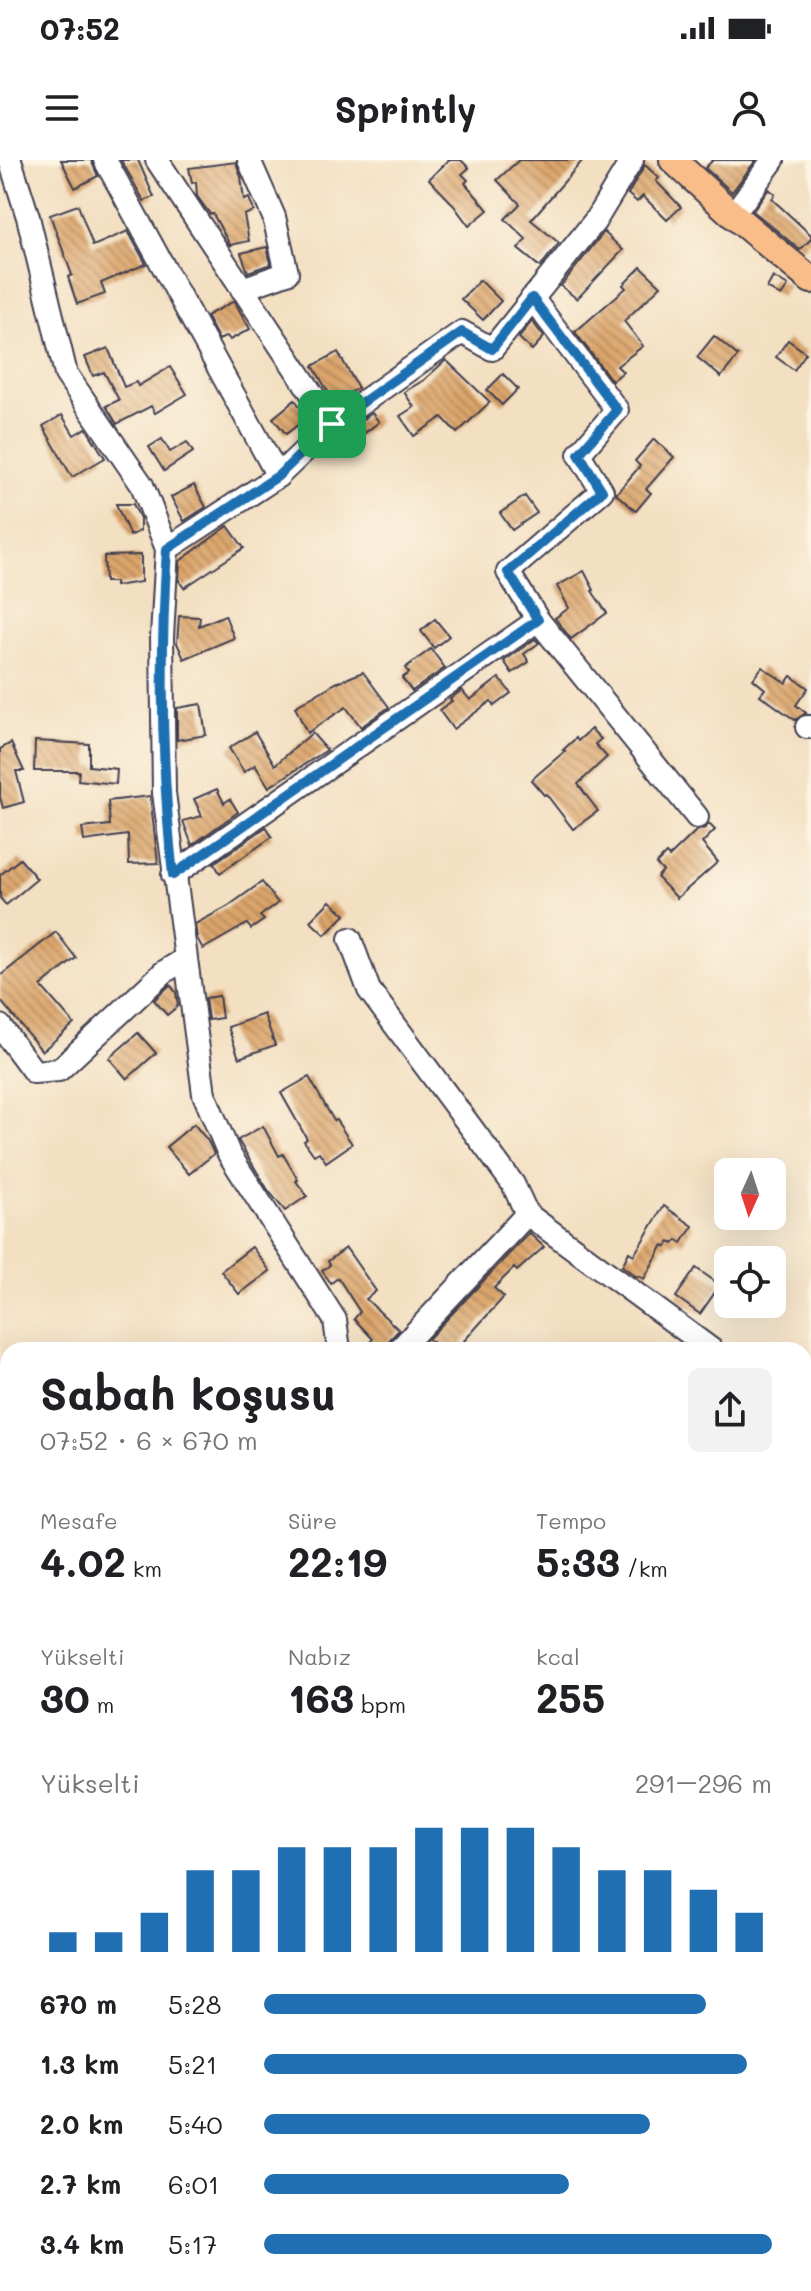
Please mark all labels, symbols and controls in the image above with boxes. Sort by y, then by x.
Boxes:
text: 07:52 [40,8,120,48]
text: Sprintly [334,85,477,132]
icon: menu [40,86,84,130]
icon: person [727,86,771,130]
pin [298,390,366,458]
icon: arrive [310,402,354,446]
north arrow [714,1158,786,1230]
map controls [714,1158,786,1318]
button: locate [714,1246,786,1318]
text: Sabah koşusu [40,1364,336,1421]
button: share [688,1368,772,1452]
text: 07:52 · 6 × 670 m [40,1423,258,1457]
text: Mesafe [40,1506,118,1535]
text: Süre [288,1506,337,1535]
text: Tempo [536,1506,606,1535]
text: 4.02 [40,1535,126,1587]
text: 22:19 [288,1535,387,1587]
text: 5:33 [536,1535,620,1587]
text: km [126,1554,162,1583]
text: /km [620,1554,668,1583]
text: Yükselti [40,1642,124,1671]
text: Nabız [288,1642,351,1671]
text: kcal [536,1642,580,1671]
text: 30 [40,1671,90,1723]
text: 163 [288,1671,354,1723]
text: 255 [536,1671,605,1723]
text: m [90,1690,114,1719]
text: bpm [354,1690,406,1719]
text: Yükselti [40,1766,140,1800]
text: 291–296 m [635,1766,772,1800]
text: 670 m [40,1987,117,2021]
text: 5:28 [168,1987,221,2021]
text: 1.3 km [40,2047,119,2081]
text: 5:21 [168,2047,217,2081]
text: 2.0 km [40,2107,123,2141]
text: 5:40 [168,2107,223,2141]
text: 2.7 km [40,2167,121,2201]
text: 6:01 [168,2167,219,2201]
text: 3.4 km [40,2227,124,2261]
text: 5:17 [168,2227,217,2261]

